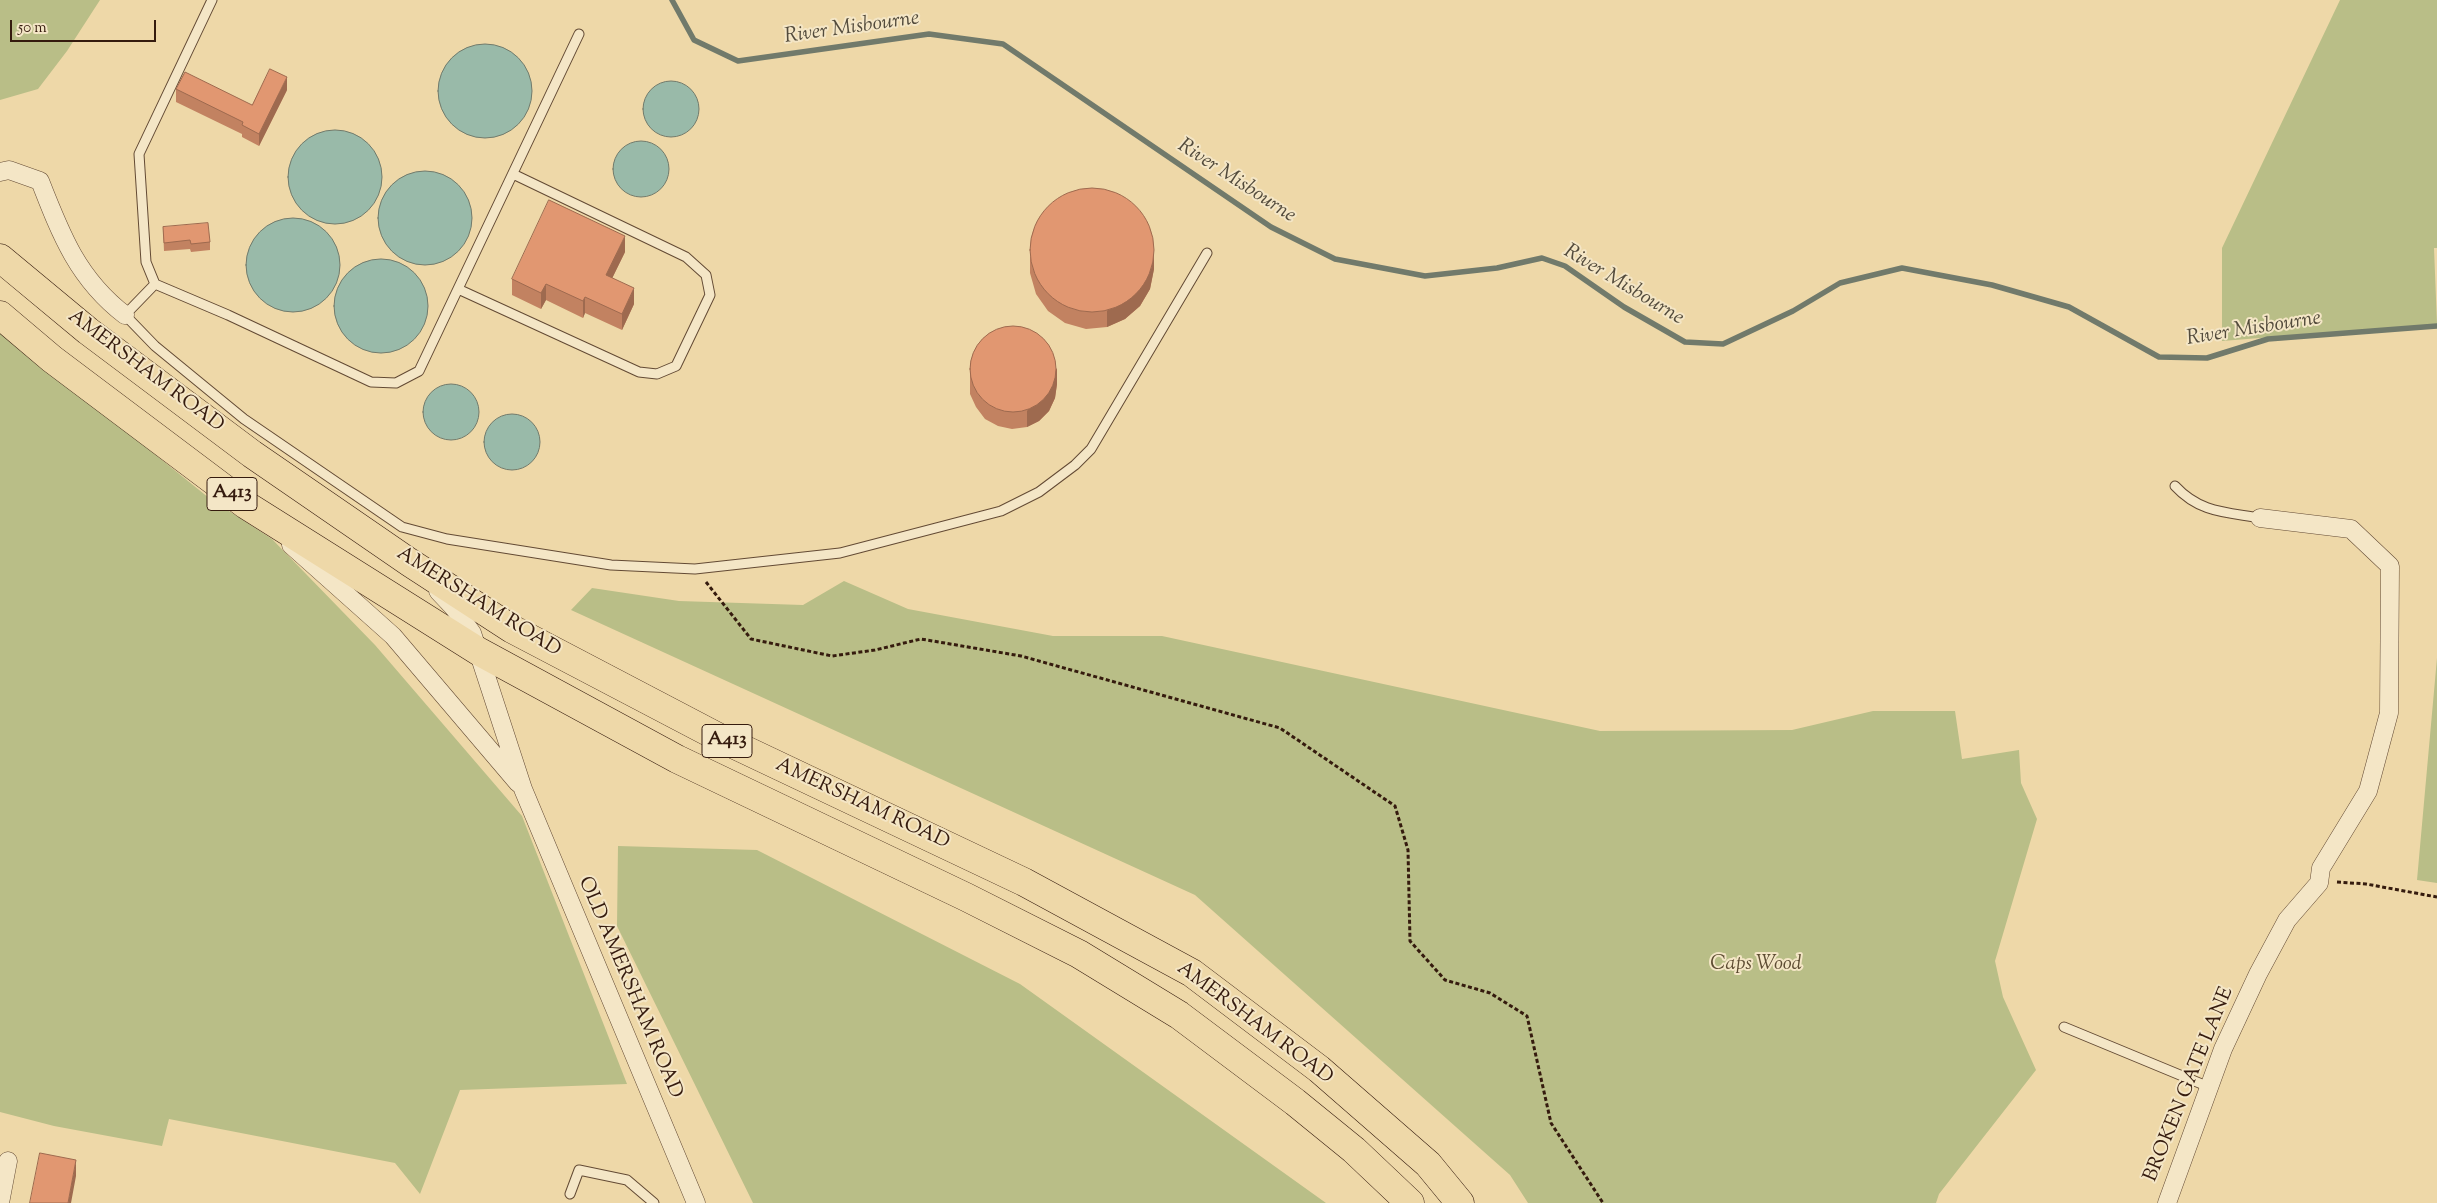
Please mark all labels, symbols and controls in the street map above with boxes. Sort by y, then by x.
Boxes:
water label: River Misbourne [783,7,921,51]
scale bar [12,10,159,42]
text: 50 m [18,18,47,39]
water label: River Misbourne [1172,134,1300,230]
water label: River Misbourne [1558,240,1688,332]
street label: AMERSHAM ROAD [62,305,228,439]
water label: River Misbourne [2185,307,2323,353]
road number: A413 [207,478,257,510]
street label: AMERSHAM ROAD [391,543,565,663]
road number: A413 [702,724,752,758]
street label: AMERSHAM ROAD [771,754,953,856]
street label: OLD AMERSHAM ROAD [571,874,687,1102]
park label: Caps Wood [1710,954,1802,978]
street label: AMERSHAM ROAD [1171,957,1337,1091]
street label: BROKEN GATE LANE [2140,984,2240,1186]

